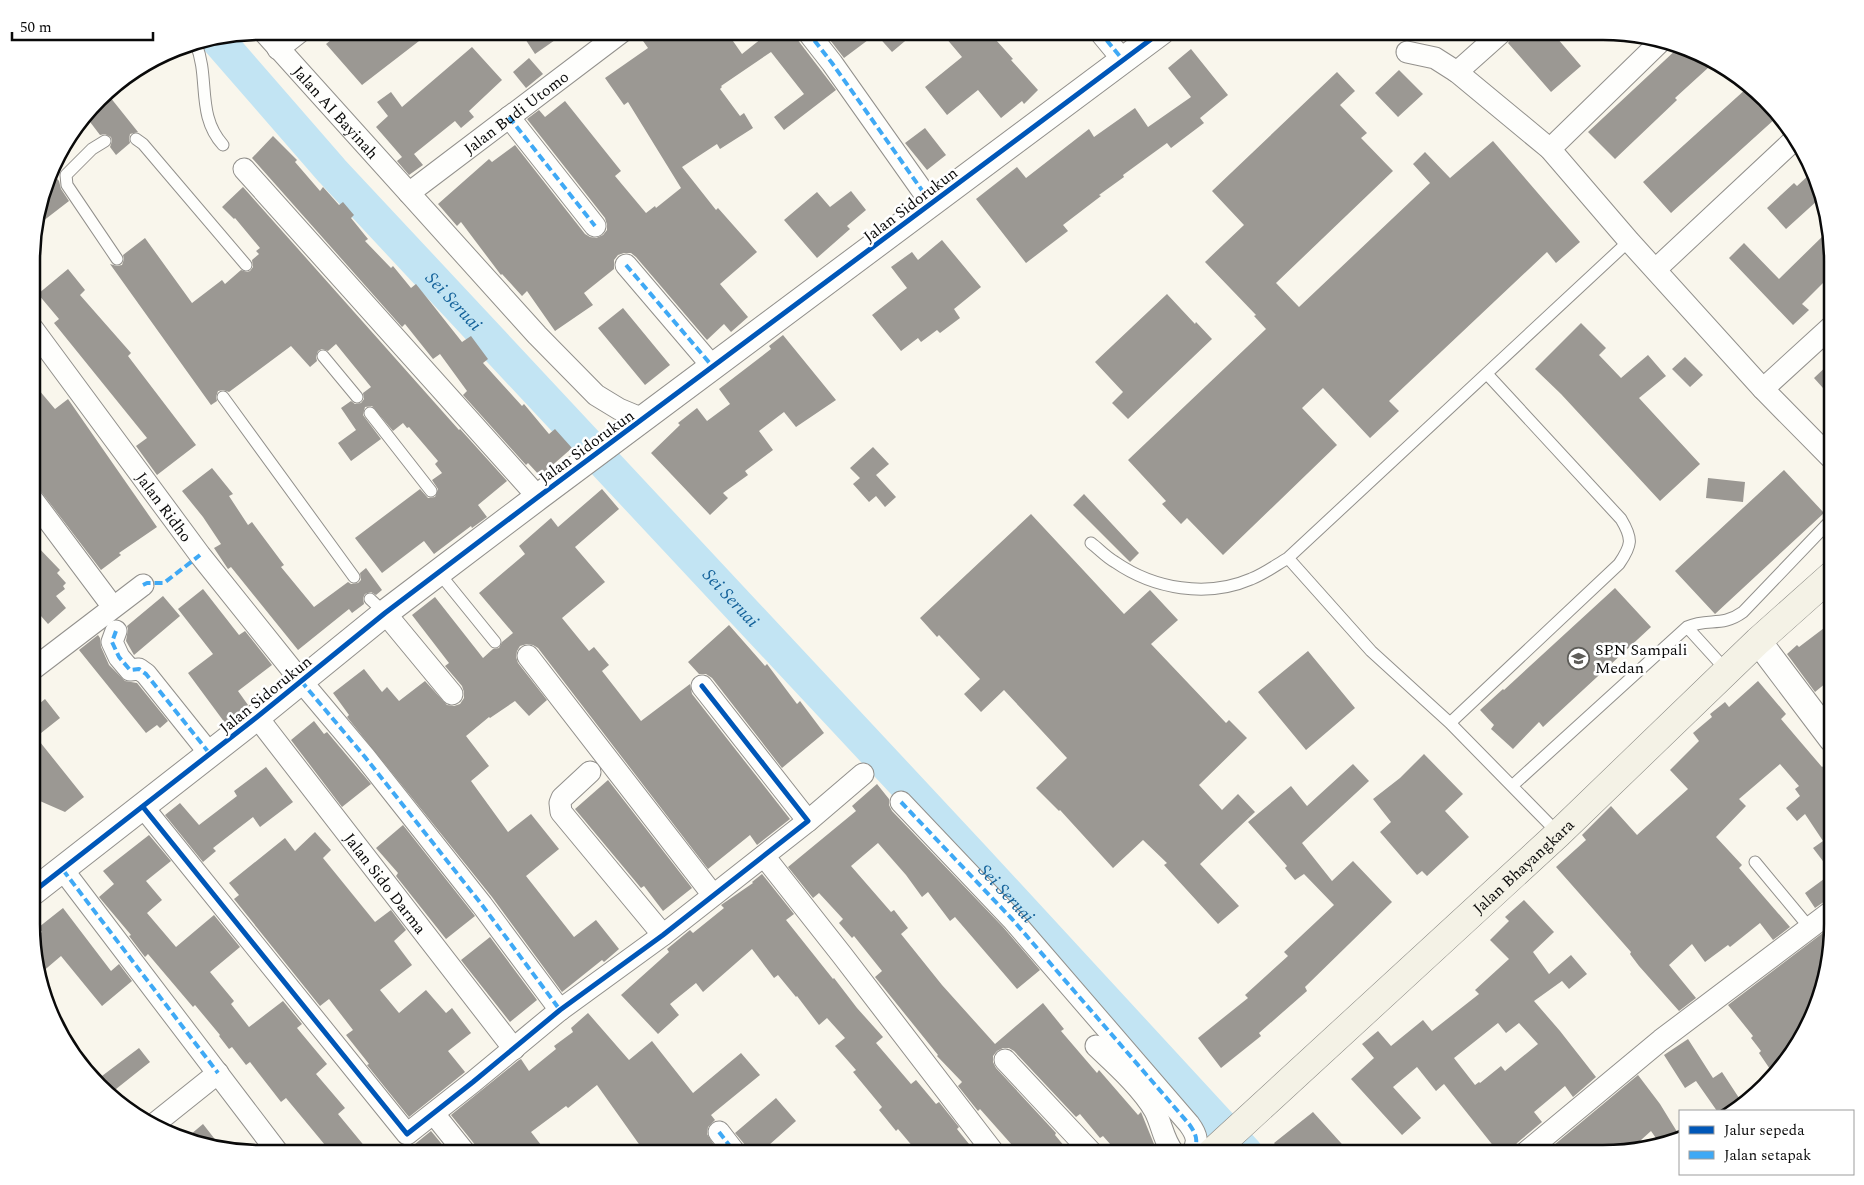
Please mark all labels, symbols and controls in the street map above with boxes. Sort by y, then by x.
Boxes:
scale bar [12,10,154,42]
text: 50 m [20,16,52,39]
street label: Jalan AI Bayinah [286,60,384,165]
street label: Jalan Budi Utomo [459,65,574,161]
street label: Jalan Sidorukun [858,161,963,248]
water label: Sei Seruai [419,266,488,337]
street label: Jalan Sidorukun [534,404,639,490]
street label: Jalan Ridho [130,467,198,547]
water label: Sei Seruai [696,563,765,634]
place label: SPN Sampali Medan [1595,638,1688,680]
school or university icon: SPN Sampali Medan [1567,646,1591,670]
street label: Jalan Sidorukun [214,650,317,740]
street label: Jalan Bhayangkara [1467,813,1580,920]
street label: Jalan Sido Darma [338,828,432,940]
water label: Sei Seruai [972,858,1041,930]
legend [1679,1110,1854,1175]
text: Jalur sepeda [1724,1119,1805,1142]
text: Jalan setapak [1724,1144,1811,1167]

